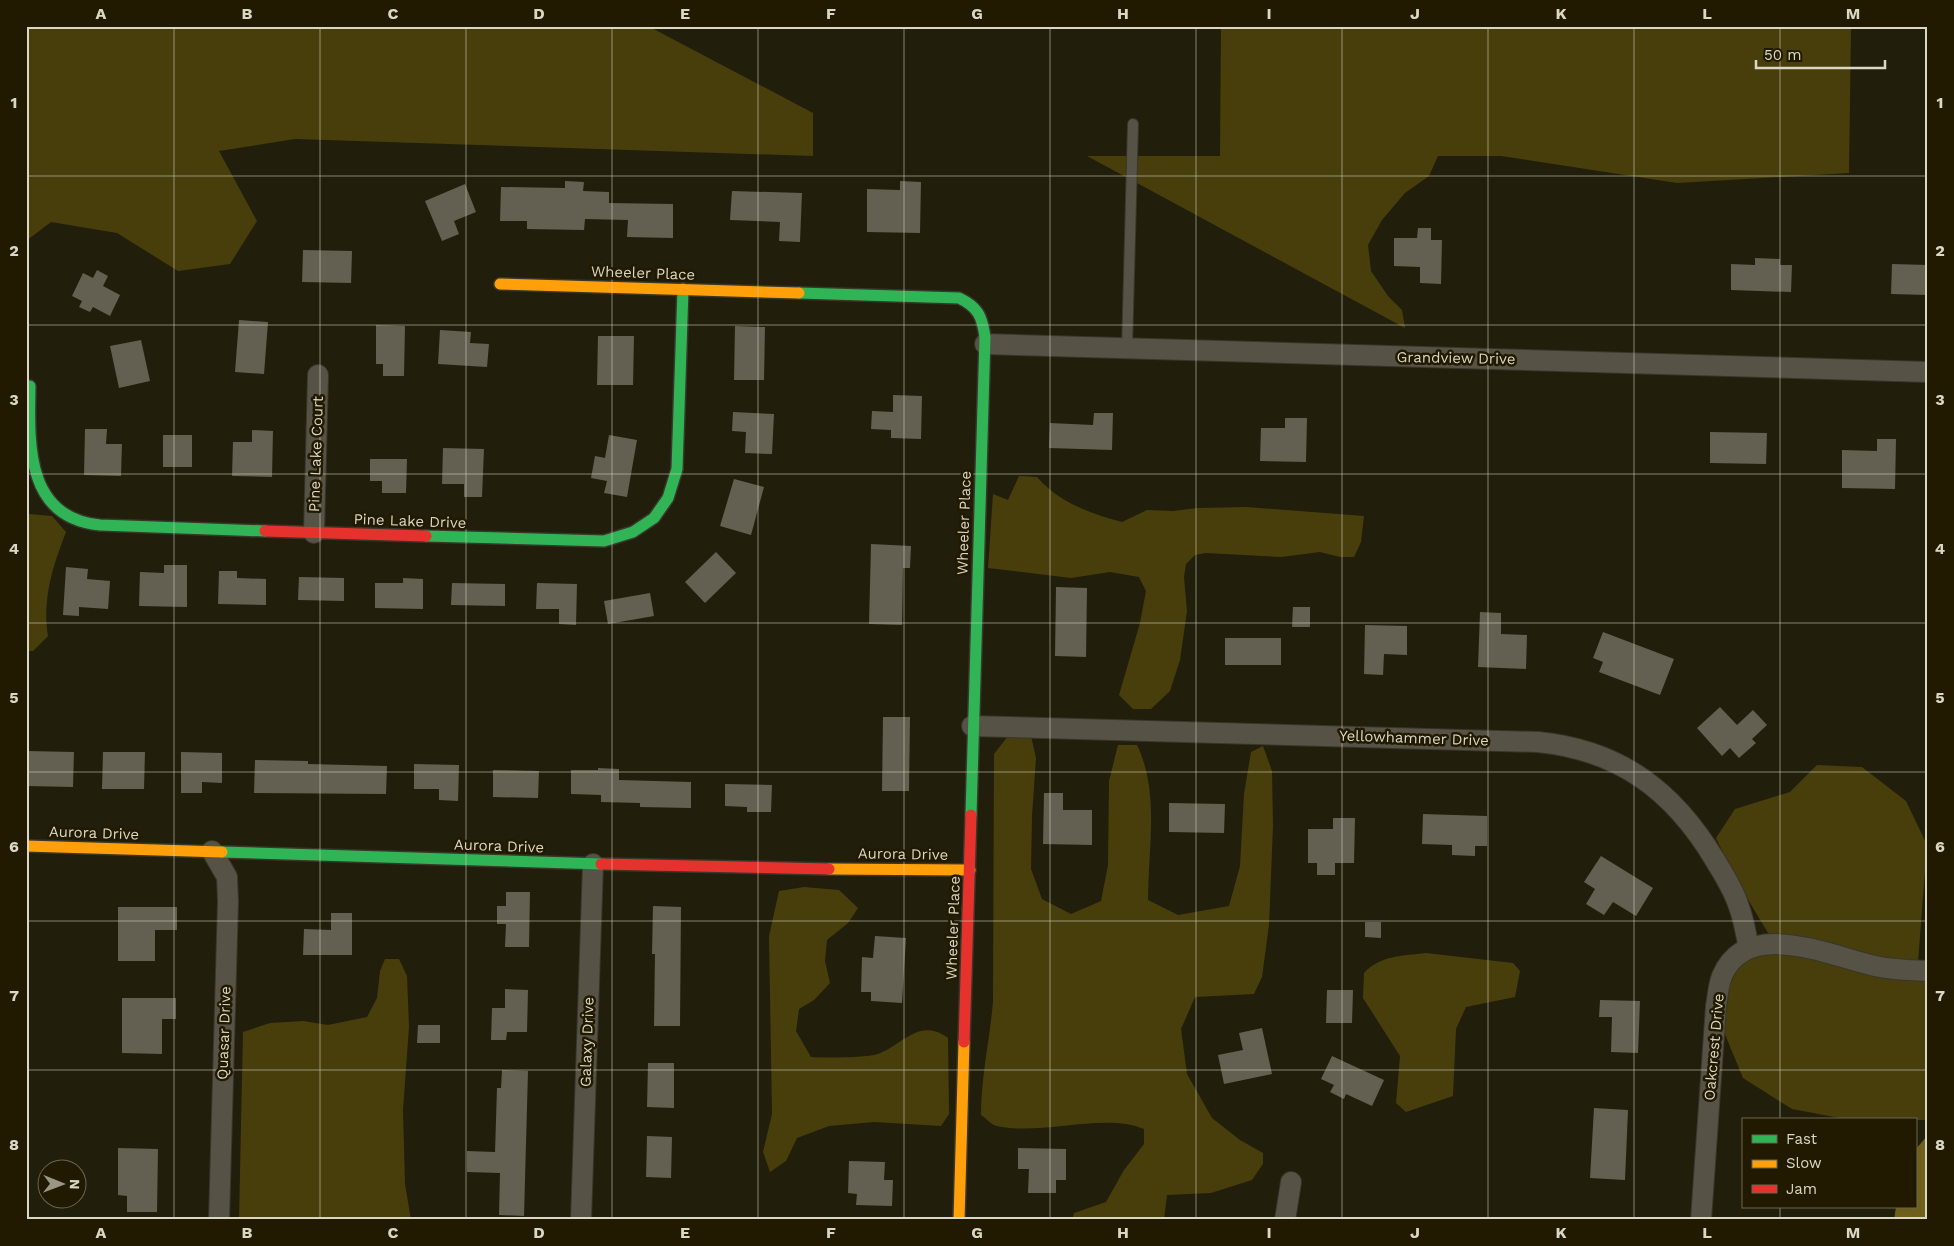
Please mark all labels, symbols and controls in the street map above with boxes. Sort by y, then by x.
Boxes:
text: A [96,4,107,23]
text: B [242,4,253,23]
text: C [388,4,399,23]
text: D [533,4,545,23]
text: E [680,4,690,23]
text: F [826,4,836,23]
text: G [971,4,983,23]
text: H [1117,4,1129,23]
text: I [1266,4,1272,23]
text: J [1410,4,1420,23]
text: K [1555,4,1567,23]
text: L [1702,4,1712,23]
text: M [1846,4,1860,23]
scale bar [1756,38,1885,70]
text: 50 m [1764,46,1801,64]
text: 1 [11,93,17,112]
text: 1 [1937,93,1943,112]
text: 2 [9,241,19,260]
text: 2 [1935,241,1945,260]
street label: Wheeler Place [590,262,696,284]
street label: Grandview Drive [1396,348,1516,368]
text: 3 [9,390,19,409]
text: 3 [1935,390,1945,409]
street label: Pine Lake Court [305,395,327,512]
street label: Wheeler Place [953,470,975,576]
street label: Pine Lake Drive [353,510,467,532]
text: 4 [9,539,19,558]
text: 4 [1935,539,1945,558]
text: 5 [9,688,19,707]
text: 5 [1935,688,1945,707]
street label: Yellowhammer Drive [1339,726,1489,750]
street label: Aurora Drive [49,822,139,844]
street label: Aurora Drive [454,835,544,857]
text: 6 [9,837,19,856]
text: 6 [1935,837,1945,856]
street label: Aurora Drive [858,844,948,864]
street label: Wheeler Place [942,875,964,981]
text: 7 [9,986,19,1005]
street label: Quasar Drive [213,986,235,1080]
text: 7 [1935,986,1945,1005]
street label: Oakcrest Drive [1700,993,1728,1101]
street label: Galaxy Drive [576,997,598,1087]
legend [1742,1118,1916,1208]
text: Fast [1786,1130,1818,1148]
text: 8 [9,1135,19,1154]
text: 8 [1935,1135,1945,1154]
text: Slow [1786,1154,1822,1172]
north arrow [38,1158,88,1208]
text: N [67,1179,83,1190]
text: Jam [1786,1180,1817,1198]
text: A [96,1223,107,1242]
text: B [242,1223,253,1242]
text: C [388,1223,399,1242]
text: D [533,1223,545,1242]
text: E [680,1223,690,1242]
text: F [826,1223,836,1242]
text: G [971,1223,983,1242]
text: H [1117,1223,1129,1242]
text: I [1266,1223,1272,1242]
text: J [1410,1223,1420,1242]
text: K [1555,1223,1567,1242]
text: L [1702,1223,1712,1242]
text: M [1846,1223,1860,1242]

